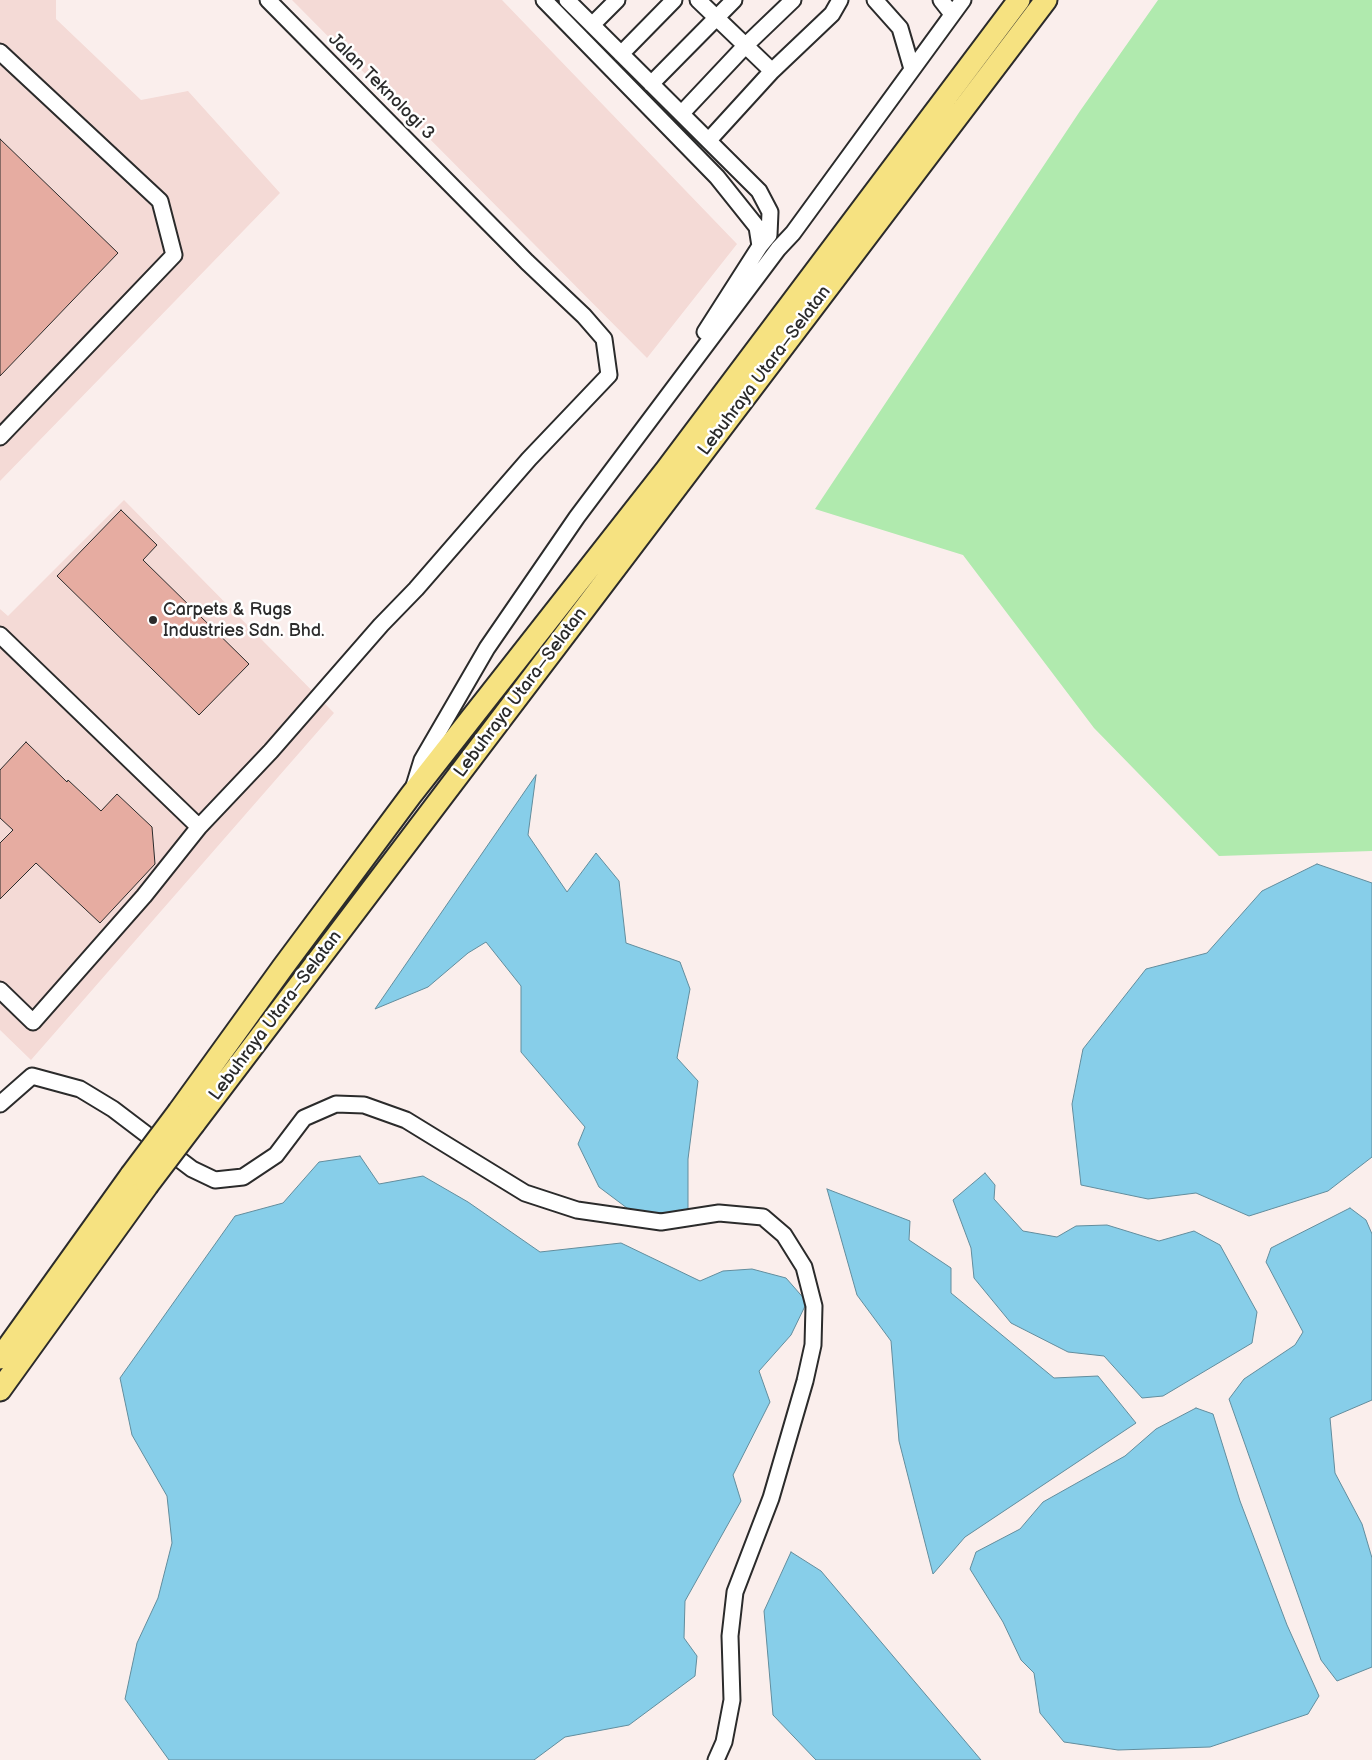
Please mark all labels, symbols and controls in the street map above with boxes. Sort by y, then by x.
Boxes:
street label: Jalan Teknologi 3 [323,29,439,145]
street label: Lebuhraya Utara–Selatan [694,282,836,460]
place label: Carpets & Rugs Industries Sdn. Bhd. [163,599,324,642]
street label: Lebuhraya Utara–Selatan [450,604,592,782]
marker: Carpets & Rugs Industries Sdn. Bhd. [147,614,159,626]
street label: Lebuhraya Utara–Selatan [205,927,347,1105]

